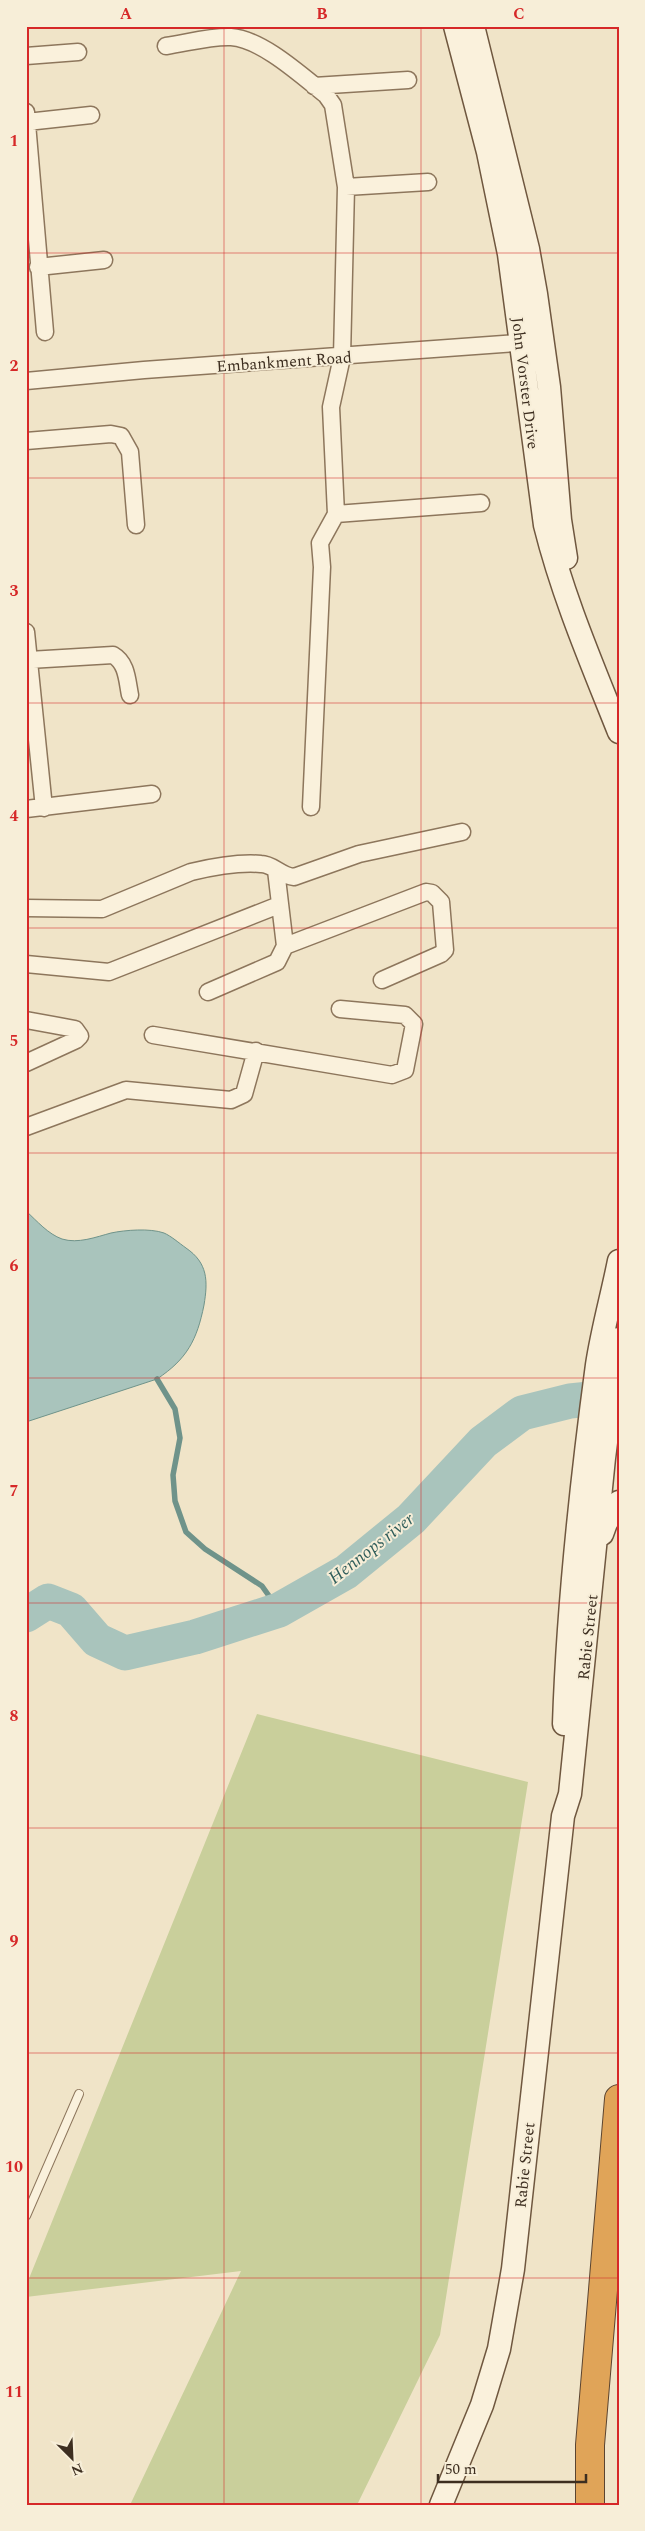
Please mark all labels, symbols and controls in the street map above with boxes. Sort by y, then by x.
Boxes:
text: A [120,2,133,26]
text: B [316,2,328,26]
text: C [513,2,525,26]
text: 1 [10,129,18,153]
street label: John Vorster Drive [505,316,545,451]
street label: Embankment Road [216,345,353,379]
text: 2 [10,354,19,378]
text: 3 [10,579,19,603]
text: 4 [10,804,19,828]
text: 5 [10,1029,18,1053]
text: 6 [10,1254,19,1278]
text: 7 [10,1479,19,1503]
water label: Hennops river [322,1506,421,1591]
street label: Rabie Street [572,1593,604,1681]
text: 8 [10,1704,19,1728]
text: 9 [10,1929,19,1953]
street label: Rabie Street [509,2121,541,2209]
text: 10 [5,2155,23,2179]
text: 11 [5,2380,23,2404]
north arrow [48,2434,98,2484]
scale bar [438,2451,585,2483]
text: N [68,2458,87,2481]
text: 50 m [445,2458,477,2481]

